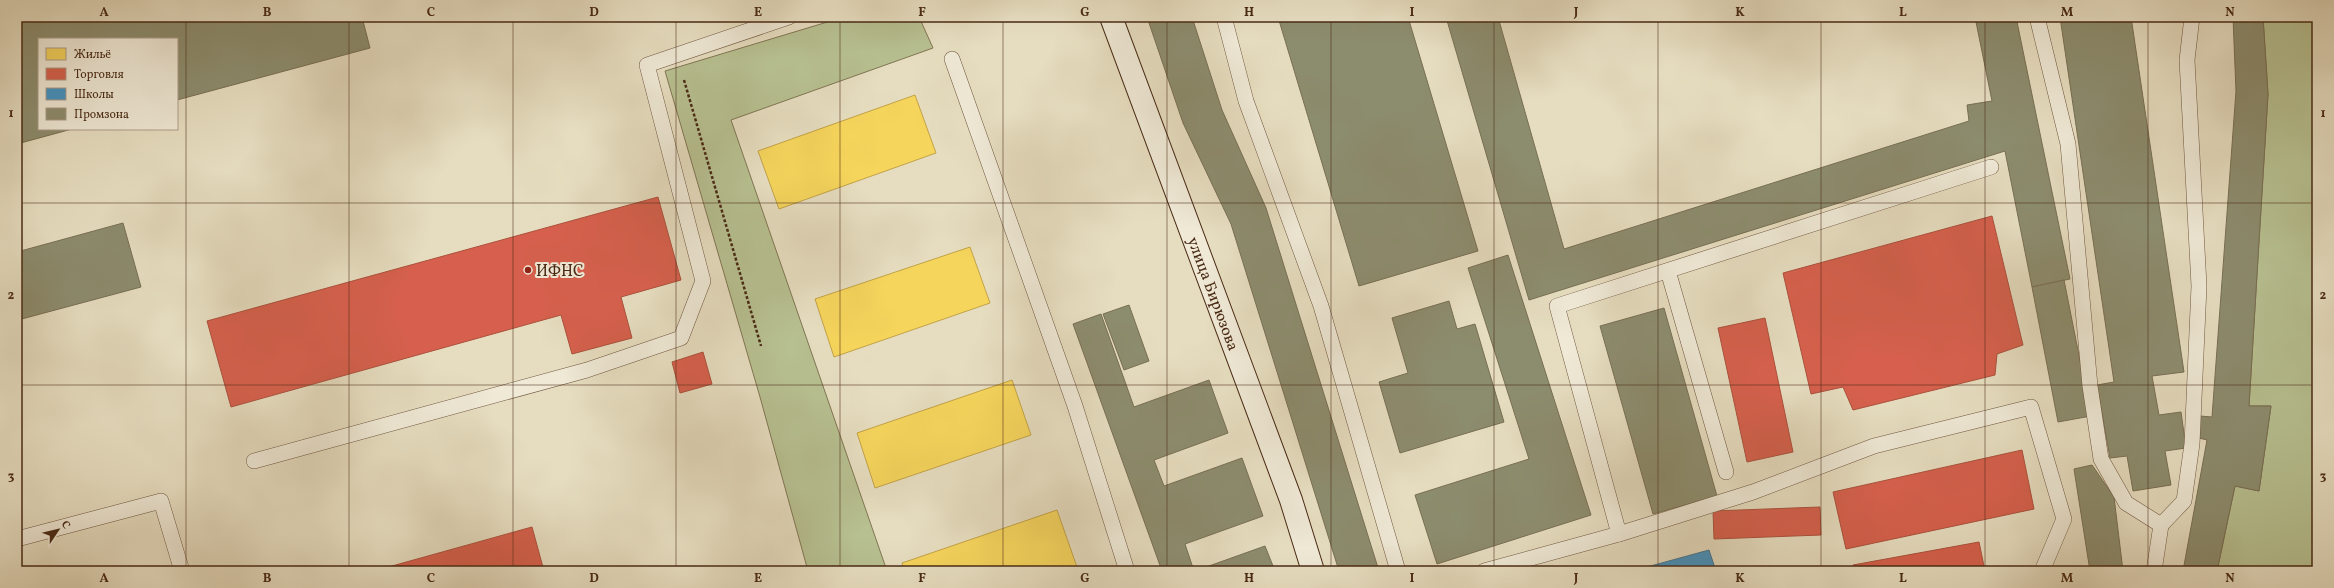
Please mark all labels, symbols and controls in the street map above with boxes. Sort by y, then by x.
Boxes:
text: A [99,4,109,22]
text: B [263,4,272,22]
text: C [427,4,435,22]
text: D [589,4,599,22]
text: E [754,4,762,22]
text: F [918,4,926,22]
text: G [1080,4,1090,22]
text: H [1244,4,1254,22]
text: I [1410,4,1415,22]
text: J [1573,4,1579,22]
text: K [1735,4,1745,22]
text: L [1899,4,1907,22]
text: M [2061,4,2074,22]
text: N [2225,4,2235,22]
legend [38,38,178,130]
text: Жильё [74,47,111,63]
text: Торговля [74,67,124,83]
text: Школы [74,87,114,103]
text: 1 [8,105,14,123]
text: 1 [2320,105,2326,123]
text: Промзона [74,107,129,123]
street label: улица Бирюзова [1181,234,1243,354]
place label: ИФНС [536,261,583,283]
marker: ИФНС [523,265,533,275]
text: 2 [8,287,15,305]
text: 2 [2320,287,2327,305]
text: 3 [8,468,15,486]
text: 3 [2320,468,2327,486]
north arrow [38,510,78,550]
text: С [57,518,73,532]
text: A [99,570,109,588]
text: B [263,570,272,588]
text: C [427,570,435,588]
text: D [589,570,599,588]
text: E [754,570,762,588]
text: F [918,570,926,588]
text: G [1080,570,1090,588]
text: H [1244,570,1254,588]
text: I [1410,570,1415,588]
text: J [1573,570,1579,588]
text: K [1735,570,1745,588]
text: L [1899,570,1907,588]
text: M [2061,570,2074,588]
text: N [2225,570,2235,588]

